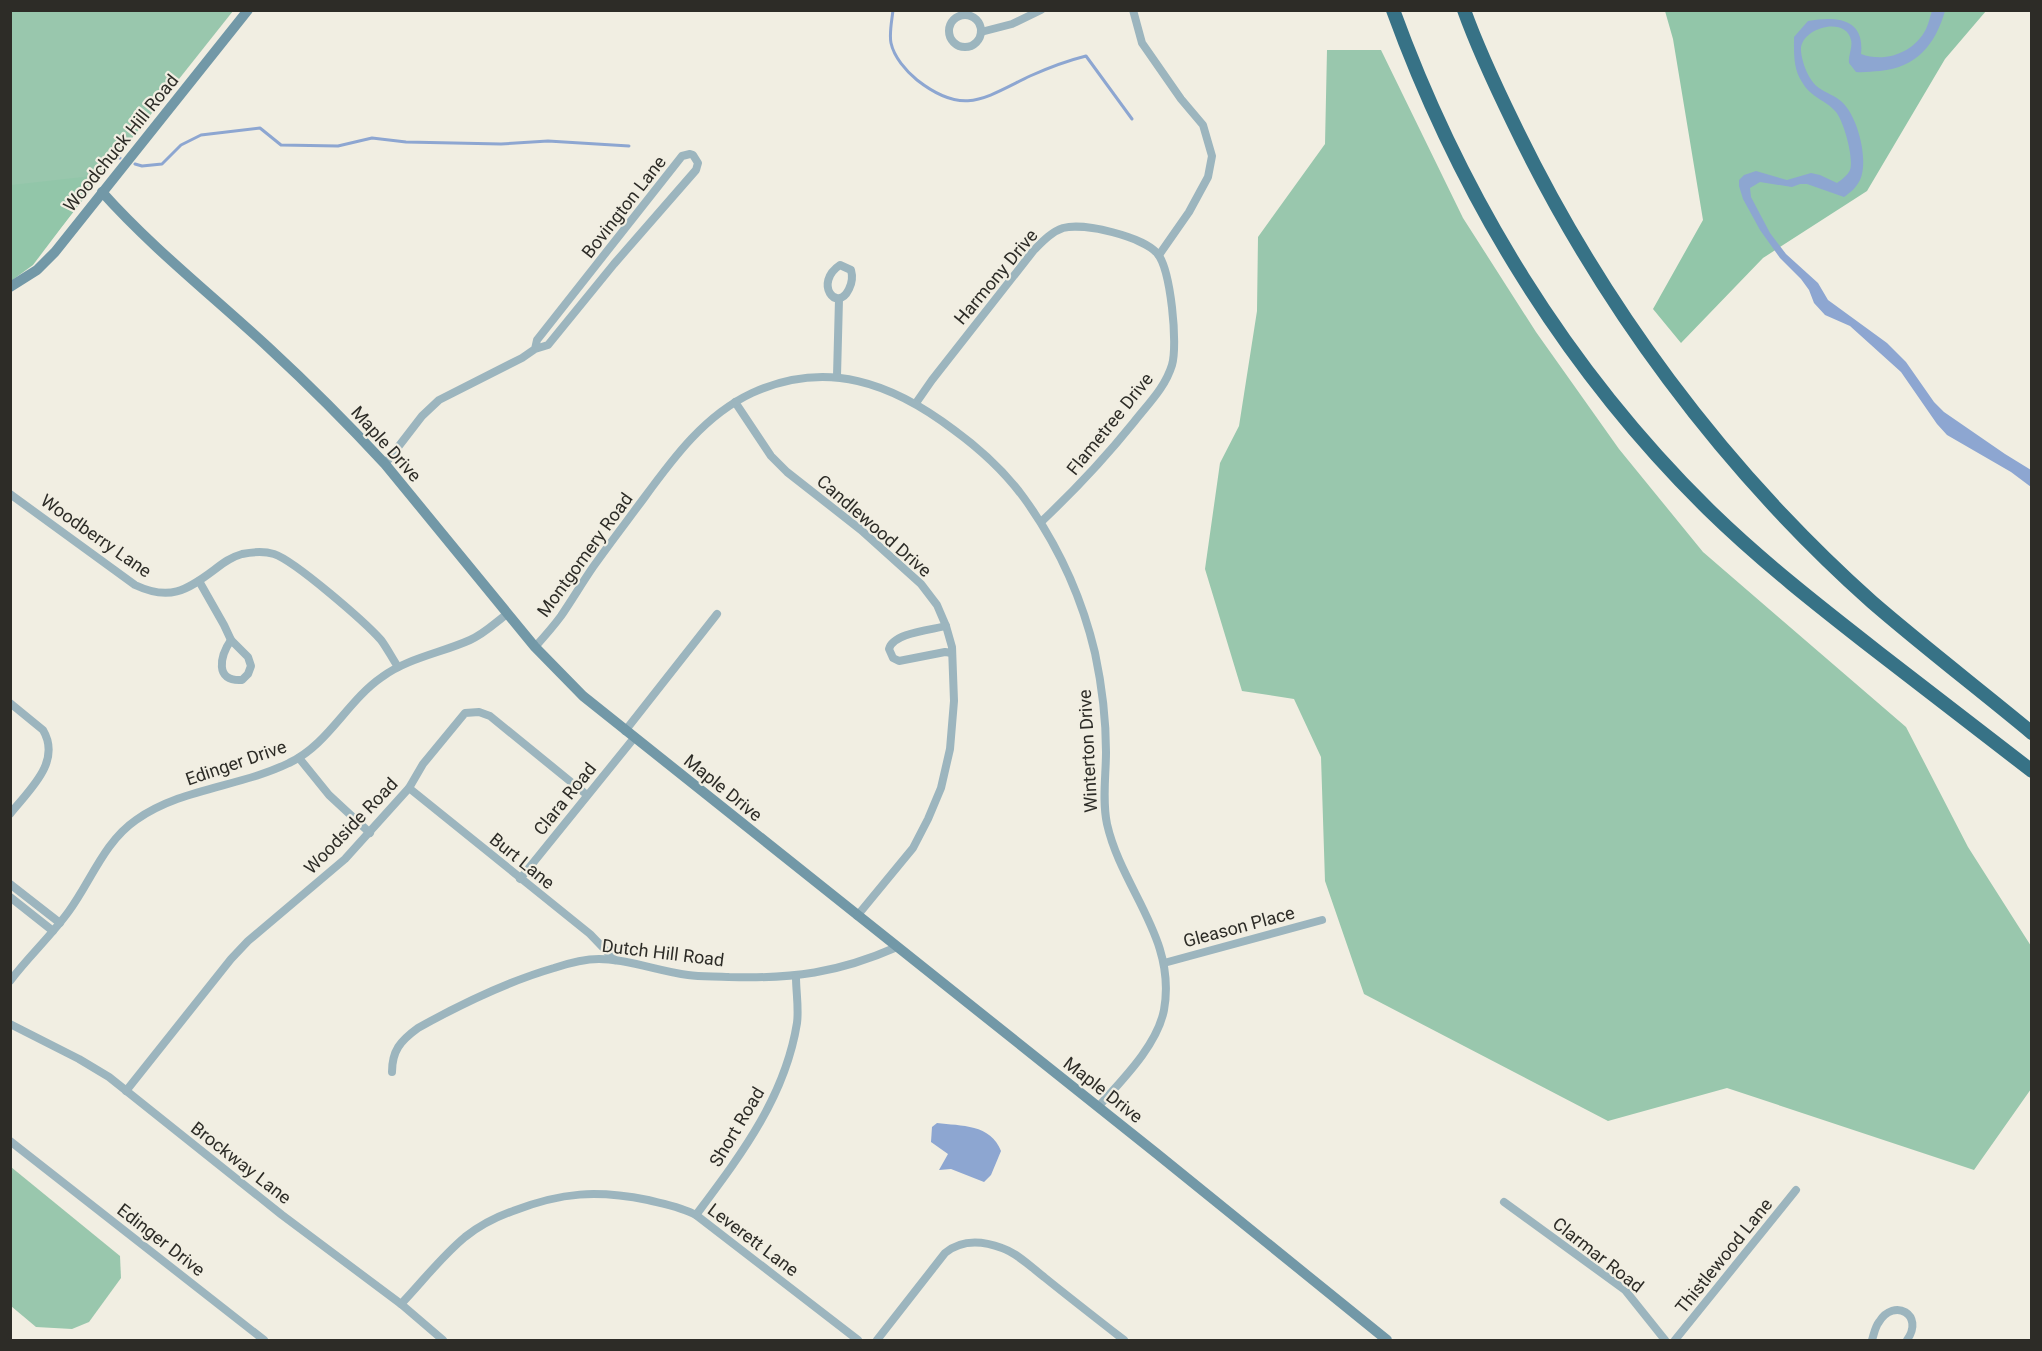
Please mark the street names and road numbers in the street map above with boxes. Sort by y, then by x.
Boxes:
street label: Woodchuck Hill Road [59,70,182,216]
street label: Bovington Lane [577,151,670,262]
street label: Harmony Drive [950,225,1042,329]
street label: Flametree Drive [1062,368,1157,479]
street label: Maple Drive [347,402,426,486]
street label: Candlewood Drive [813,470,936,581]
street label: Montgomery Road [533,489,637,621]
street label: Woodberry Lane [37,490,156,582]
street label: Winterton Drive [1074,689,1101,813]
street label: Edinger Drive [183,735,289,790]
street label: Maple Drive [680,750,767,825]
street label: Clara Road [529,758,600,839]
street label: Woodside Road [299,773,402,878]
street label: Burt Lane [486,828,559,893]
street label: Gleason Place [1181,902,1297,951]
street label: Dutch Hill Road [601,935,725,970]
street label: Maple Drive [1060,1052,1147,1127]
street label: Short Road [705,1083,769,1170]
street label: Brockway Lane [187,1117,295,1208]
street label: Thistlewood Lane [1671,1194,1776,1317]
street label: Edinger Drive [113,1199,209,1280]
street label: Leverett Lane [704,1199,803,1280]
street label: Clarmar Road [1549,1213,1648,1297]

